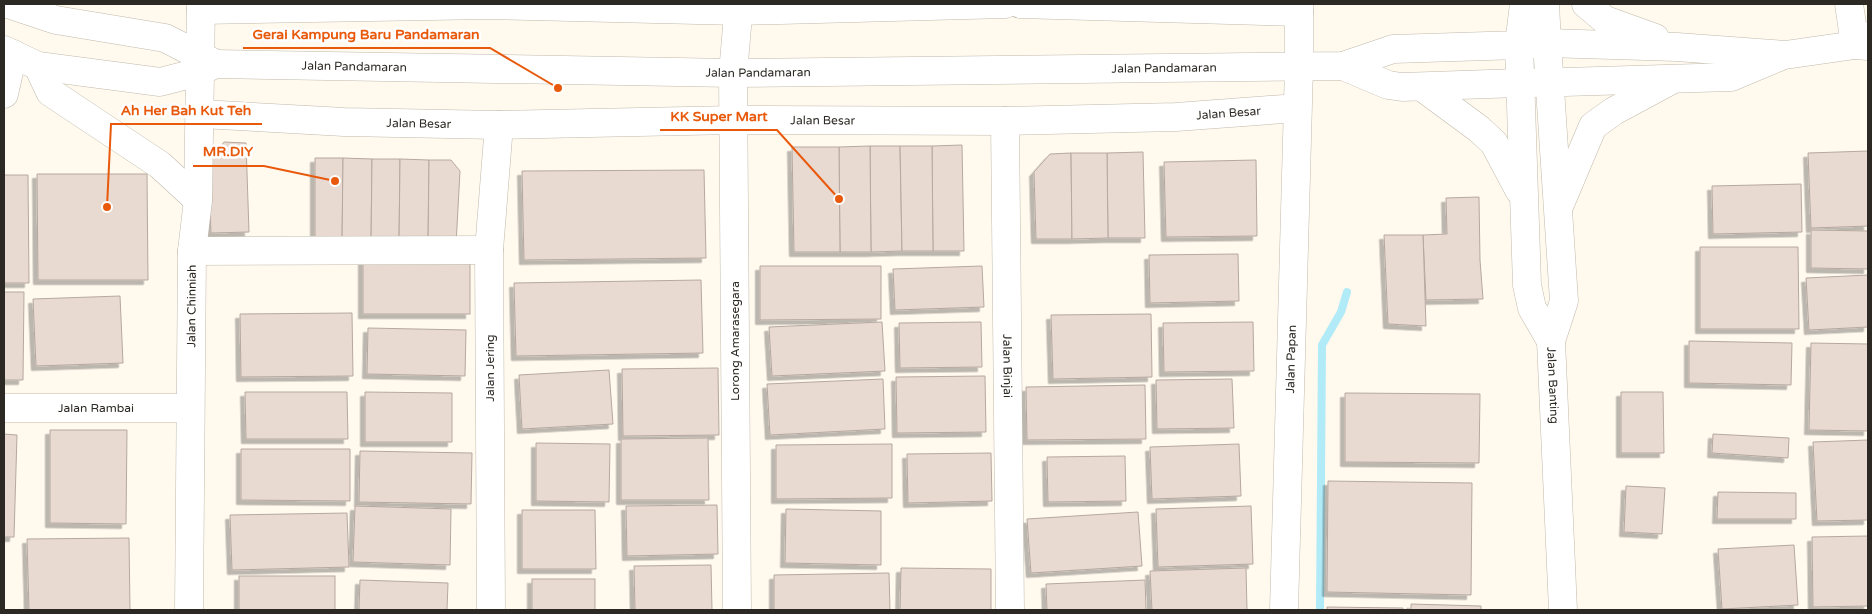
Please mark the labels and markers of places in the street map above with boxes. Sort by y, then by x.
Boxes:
callout: Gerai Kampung Baru Pandamaran [243,19,490,48]
callout: Ah Her Bah Kut Teh [111,95,262,124]
callout: KK Super Mart [660,101,777,130]
callout: MR.DIY [193,137,264,166]

